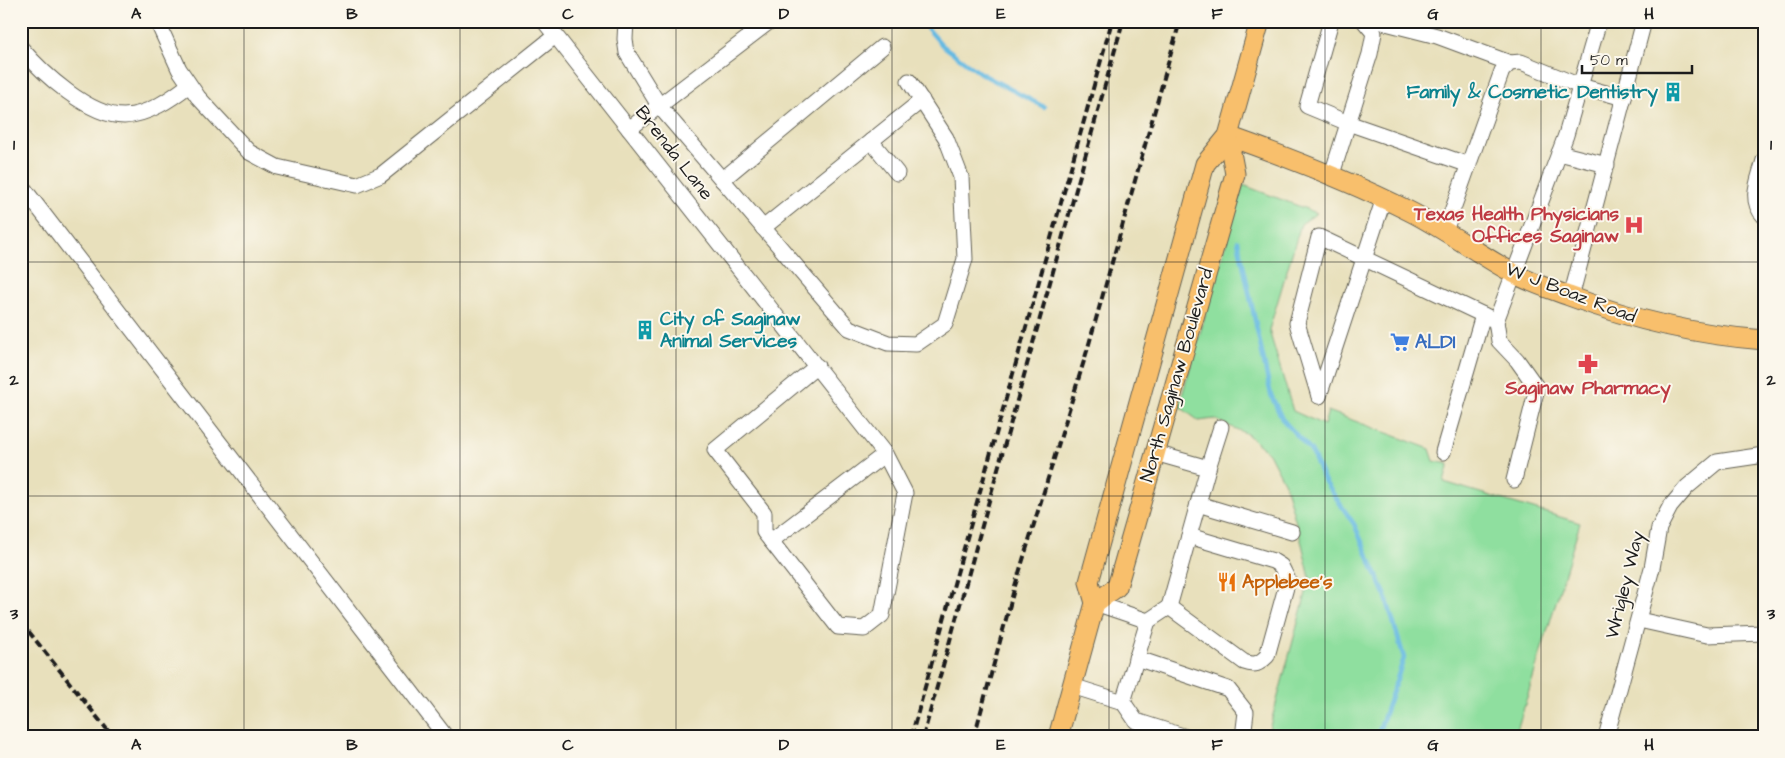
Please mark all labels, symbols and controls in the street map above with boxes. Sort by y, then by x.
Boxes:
text: A [131,3,142,25]
text: B [346,3,358,25]
text: C [562,3,574,25]
text: D [779,3,790,25]
text: E [996,3,1006,25]
text: F [1211,3,1223,25]
text: G [1427,3,1439,25]
text: H [1644,3,1654,25]
scale bar [1582,42,1692,74]
text: 50 m [1590,50,1628,71]
place label: Family & Cosmetic Dentistry [1406,79,1659,107]
building icon: Family & Cosmetic Dentistry [1662,81,1684,103]
street label: Brenda Lane [628,100,720,206]
text: 1 [13,134,16,156]
text: 1 [1770,134,1773,156]
place label: Texas Health Physicians Offices Saginaw [1413,201,1619,251]
hospital icon: Texas Health Physicians Offices Saginaw [1623,214,1645,236]
street label: W J Boaz Road [1502,256,1640,330]
street label: North Saginaw Boulevard [1134,265,1222,485]
place label: City of Saginaw Animal Services [660,306,801,355]
building icon: City of Saginaw Animal Services [634,319,656,341]
place label: ALDI [1415,329,1456,356]
supermarket icon: ALDI [1389,331,1411,353]
pharmacy icon: Saginaw Pharmacy [1577,353,1599,375]
text: 2 [8,369,19,391]
text: 2 [1765,369,1776,391]
place label: Saginaw Pharmacy [1504,375,1671,403]
street label: Wrigley Way [1599,528,1653,642]
place label: Applebee's [1242,569,1333,596]
restaurant icon: Applebee's [1216,571,1238,593]
text: 3 [9,603,19,625]
text: 3 [1766,603,1776,625]
text: A [131,734,142,756]
text: B [346,734,358,756]
text: C [562,734,574,756]
text: D [779,734,790,756]
text: E [996,734,1006,756]
text: F [1211,734,1223,756]
text: G [1427,734,1439,756]
text: H [1644,734,1654,756]

